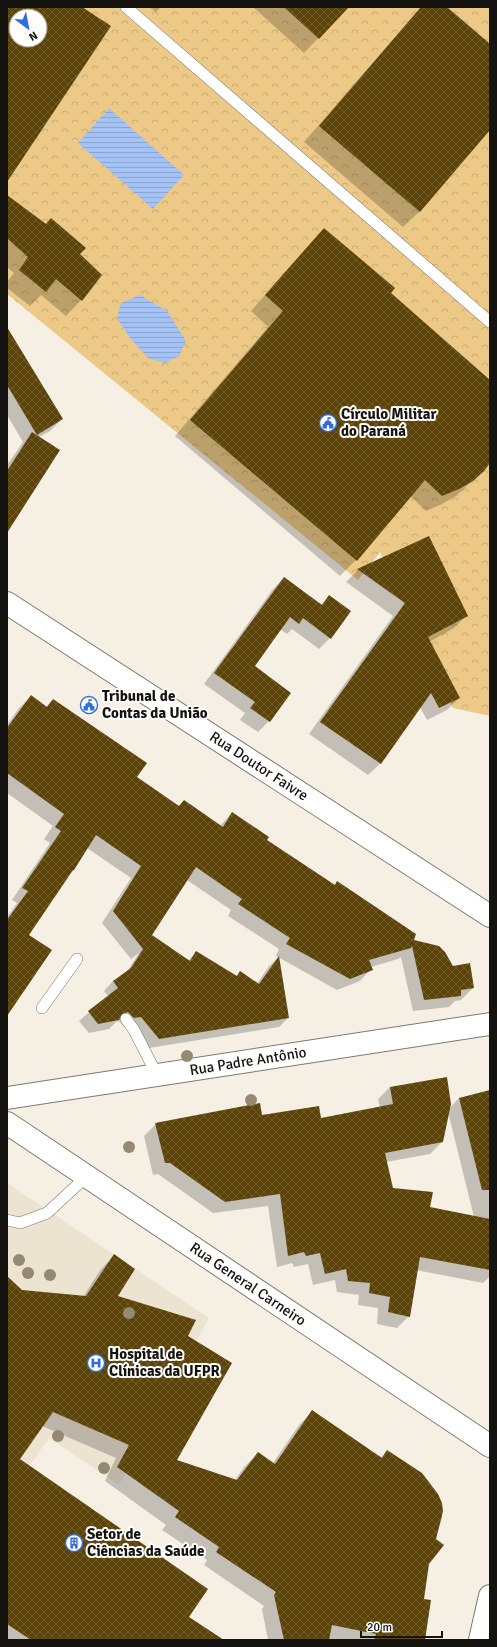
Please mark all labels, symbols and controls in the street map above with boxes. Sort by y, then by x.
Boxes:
north arrow [8,8,48,48]
text: N [26,29,40,44]
place label: Círculo Militar do Paraná [341,405,437,440]
public building icon: Círculo Militar do Paraná [318,413,338,433]
place label: Tribunal de Contas da União [102,687,208,722]
public building icon: Tribunal de Contas da União [79,695,99,715]
street label: Rua Doutor Faivre [206,727,312,805]
street label: Rua Padre Antônio [188,1043,308,1079]
street label: Rua General Carneiro [186,1238,310,1330]
place label: Hospital de Clínicas da UFPR [109,1345,220,1380]
hospital icon: Hospital de Clínicas da UFPR [86,1353,106,1373]
place label: Setor de Ciências da Saúde [87,1525,205,1560]
building icon: Setor de Ciências da Saúde [64,1533,84,1553]
scale bar [361,1613,442,1639]
text: 20 m [367,1620,392,1635]

